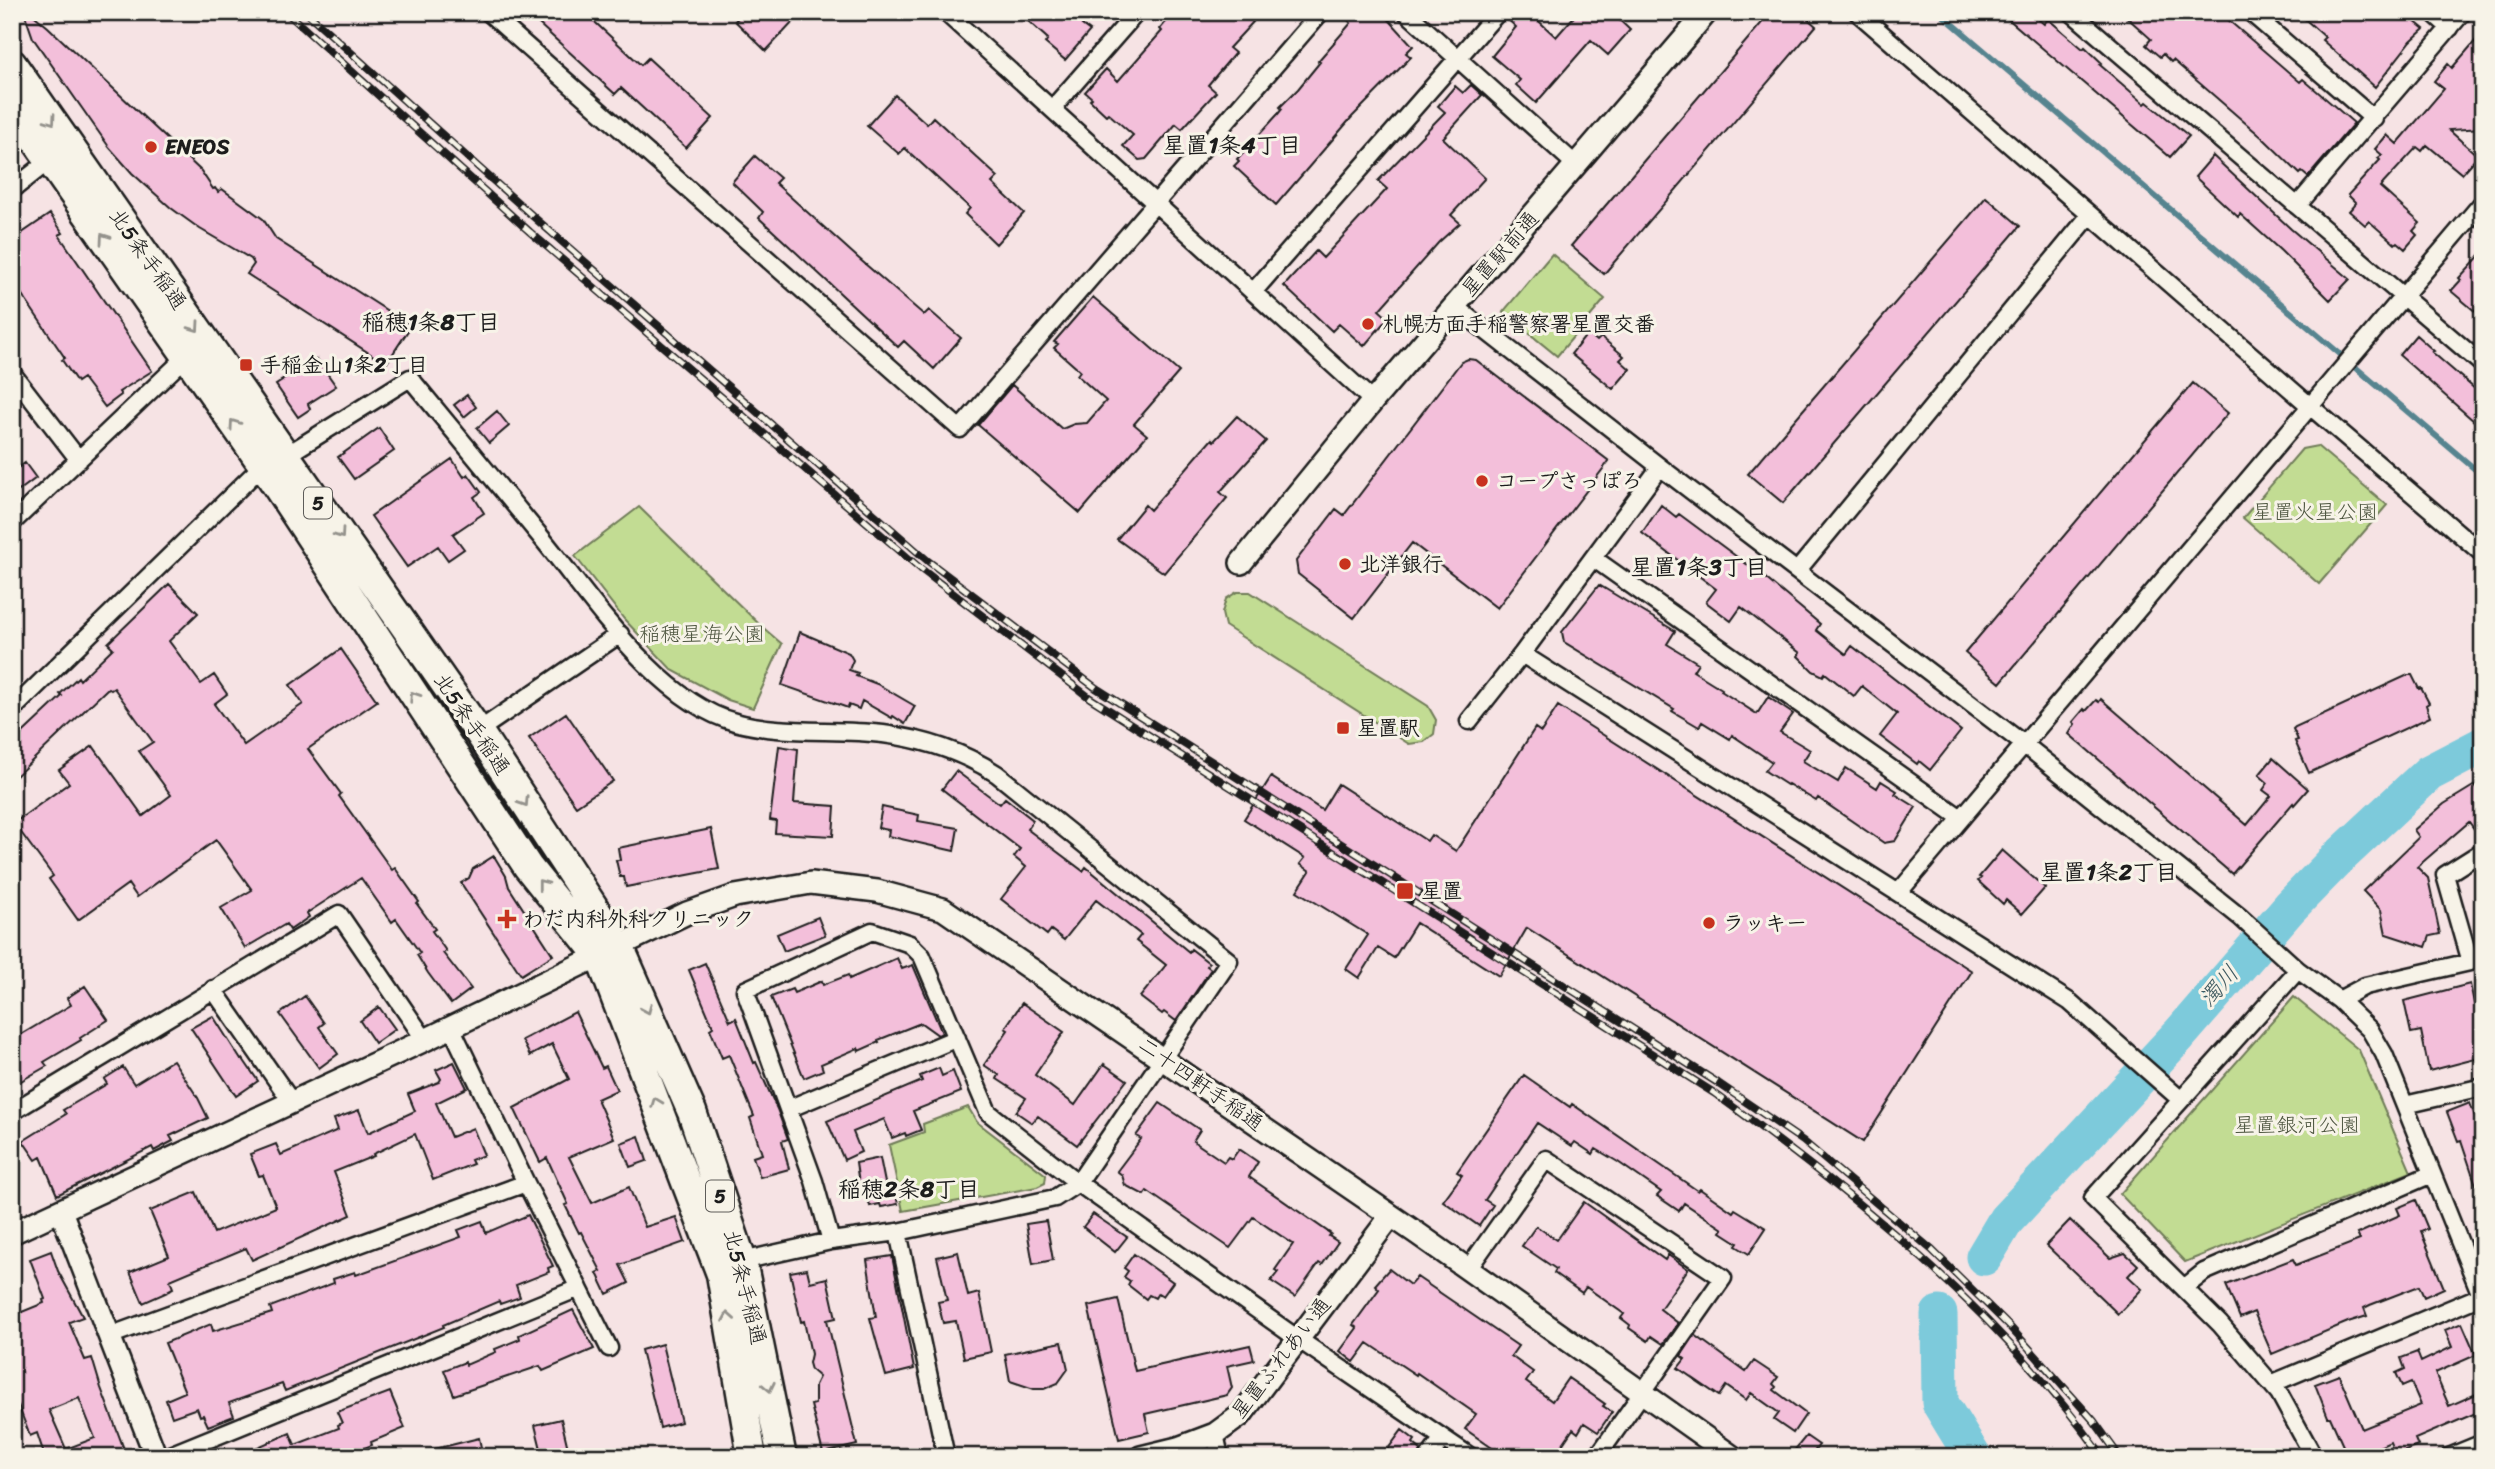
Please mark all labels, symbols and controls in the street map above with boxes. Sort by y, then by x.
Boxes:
one-way arrow [43,112,55,125]
district label: 星置1条4丁目 [1162,125,1302,166]
place label: ENEOS [165,128,230,166]
marker: ENEOS [143,139,159,155]
street label: 北5条手稲通 [99,200,197,318]
street label: 星置駅前通 [1451,202,1549,306]
one-way arrow [100,233,112,246]
district label: 稲穂1条8丁目 [362,302,500,343]
place label: 札幌方面手稲警察署星置交番 [1382,305,1655,343]
marker: 札幌方面手稲警察署星置交番 [1360,316,1376,332]
one-way arrow [187,319,199,332]
place label: 手稲金山1条2丁目 [260,346,428,384]
marker: 手稲金山1条2丁目 [238,357,254,373]
one-way arrow [230,419,242,432]
place label: コープさっぽろ [1496,462,1642,500]
marker: コープさっぽろ [1474,473,1490,489]
road number: 5 [304,488,332,518]
park label: 星置火星公園 [2252,493,2378,531]
one-way arrow [331,526,344,538]
place label: 北洋銀行 [1359,545,1443,583]
district label: 星置1条3丁目 [1630,547,1768,588]
marker: 北洋銀行 [1337,556,1353,572]
park label: 稲穂星海公園 [639,615,765,653]
street label: 北5条手稲通 [423,665,521,783]
one-way arrow [410,690,423,703]
place label: 星置駅 [1357,709,1420,747]
marker: 星置駅 [1335,720,1351,736]
one-way arrow [516,794,529,807]
district label: 星置1条2丁目 [2040,852,2178,893]
place label: 星置 [1421,872,1463,910]
one-way arrow [538,879,550,892]
marker: 星置 [1395,881,1415,901]
place label: わだ内科外科クリニック [523,900,754,938]
place label: ラッキー [1723,904,1807,942]
marker: わだ内科外科クリニック [497,909,517,929]
marker: ラッキー [1701,915,1717,931]
water label: 濁川 [2188,955,2250,1017]
one-way arrow [639,1002,653,1014]
street label: 二十四軒手稲通 [1130,1026,1272,1142]
one-way arrow [651,1096,665,1108]
park label: 星置銀河公園 [2234,1106,2360,1144]
district label: 稲穂2条8丁目 [838,1169,980,1210]
road number: 5 [706,1180,734,1212]
street label: 北5条手稲通 [712,1225,778,1349]
street label: 星置ふれあい通 [1221,1288,1341,1428]
one-way arrow [721,1311,736,1323]
one-way arrow [760,1381,775,1393]

